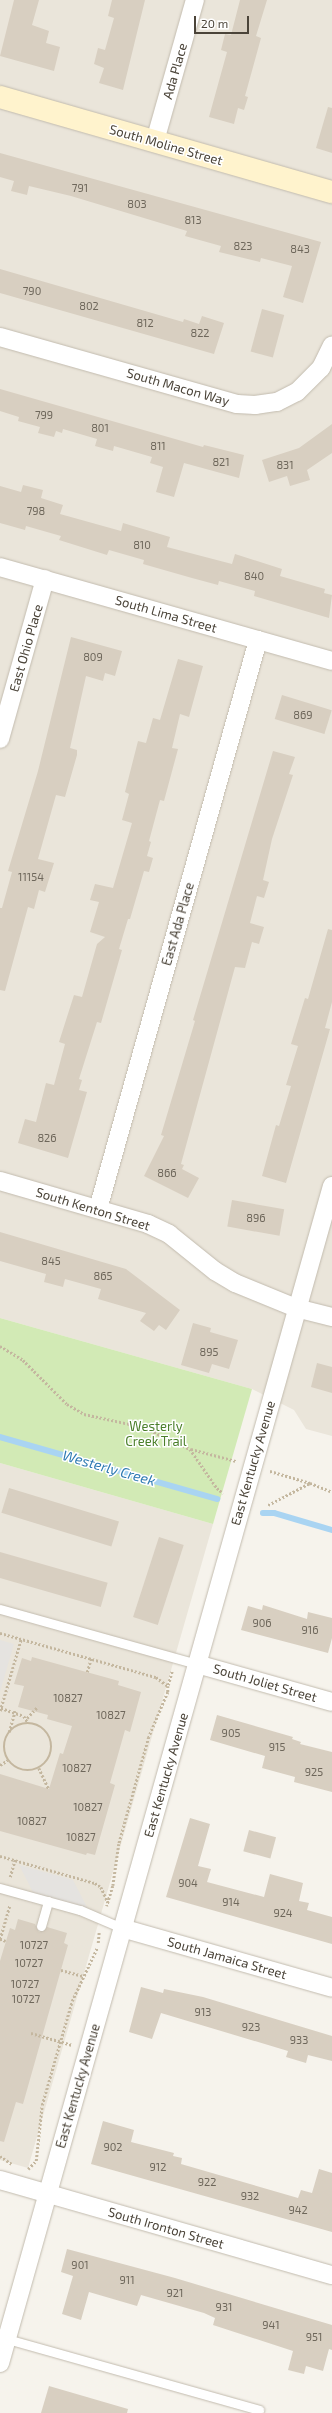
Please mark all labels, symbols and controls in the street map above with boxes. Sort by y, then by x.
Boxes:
scale bar [196,8,251,34]
text: 20 m [201,16,228,30]
street label: Ada Place [160,41,190,101]
street label: South Moline Street [108,121,224,169]
house number: 791 [72,181,88,195]
house number: 803 [127,197,147,211]
house number: 813 [184,213,202,227]
house number: 823 [234,239,252,253]
house number: 843 [290,242,310,256]
house number: 790 [23,284,41,298]
house number: 802 [79,299,99,313]
house number: 812 [136,316,154,330]
house number: 822 [190,326,210,340]
street label: South Macon Way [125,365,231,409]
house number: 799 [35,408,53,422]
house number: 801 [91,421,109,435]
house number: 811 [150,439,166,453]
house number: 821 [212,455,230,469]
house number: 831 [276,458,294,472]
house number: 798 [27,504,45,518]
house number: 810 [133,538,151,552]
house number: 840 [244,569,264,583]
street label: South Lima Street [113,592,219,636]
street label: East Ohio Place [6,602,46,694]
house number: 809 [83,650,103,664]
house number: 869 [293,708,313,722]
house number: 11154 [18,870,44,884]
street label: East Ada Place [159,880,197,968]
house number: 826 [37,1131,57,1145]
house number: 866 [157,1166,177,1180]
street label: South Kenton Street [34,1184,152,1234]
house number: 896 [246,1211,266,1225]
house number: 845 [41,1254,61,1268]
house number: 865 [94,1269,112,1283]
house number: 895 [200,1345,218,1359]
street label: East Kentucky Avenue [228,1399,278,1527]
park label: Westerly Creek Trail [125,1419,187,1450]
water label: Westerly Creek [60,1447,158,1489]
house number: 906 [252,1616,272,1630]
house number: 916 [302,1623,318,1637]
street label: South Joliet Street [211,1661,319,1705]
house number: 10827 [53,1691,83,1705]
house number: 10827 [96,1708,126,1722]
street label: East Kentucky Avenue [141,1711,191,1839]
house number: 905 [222,1726,240,1740]
house number: 915 [269,1740,285,1754]
house number: 10827 [62,1761,92,1775]
house number: 925 [305,1765,323,1779]
house number: 10827 [73,1800,103,1814]
house number: 10827 [17,1814,47,1828]
house number: 10827 [66,1830,96,1844]
house number: 904 [178,1876,198,1890]
house number: 914 [222,1895,240,1909]
house number: 924 [273,1906,293,1920]
street label: South Jamaica Street [166,1934,288,1982]
house number: 10727 [20,1938,48,1952]
house number: 10727 [15,1956,43,1970]
house number: 10727 [11,1977,39,1991]
house number: 10727 [12,1992,40,2006]
house number: 913 [195,2005,211,2019]
house number: 923 [242,2020,260,2034]
street label: East Kentucky Avenue [53,2022,103,2150]
house number: 933 [290,2033,308,2047]
house number: 902 [103,2140,123,2154]
house number: 912 [150,2160,166,2174]
house number: 922 [198,2175,216,2189]
house number: 932 [241,2189,259,2203]
house number: 942 [288,2203,308,2217]
street label: South Ironton Street [106,2204,226,2252]
house number: 901 [71,2258,89,2272]
house number: 911 [119,2273,135,2287]
house number: 921 [167,2286,183,2300]
house number: 931 [216,2300,232,2314]
house number: 941 [262,2318,280,2332]
house number: 951 [306,2330,322,2344]

